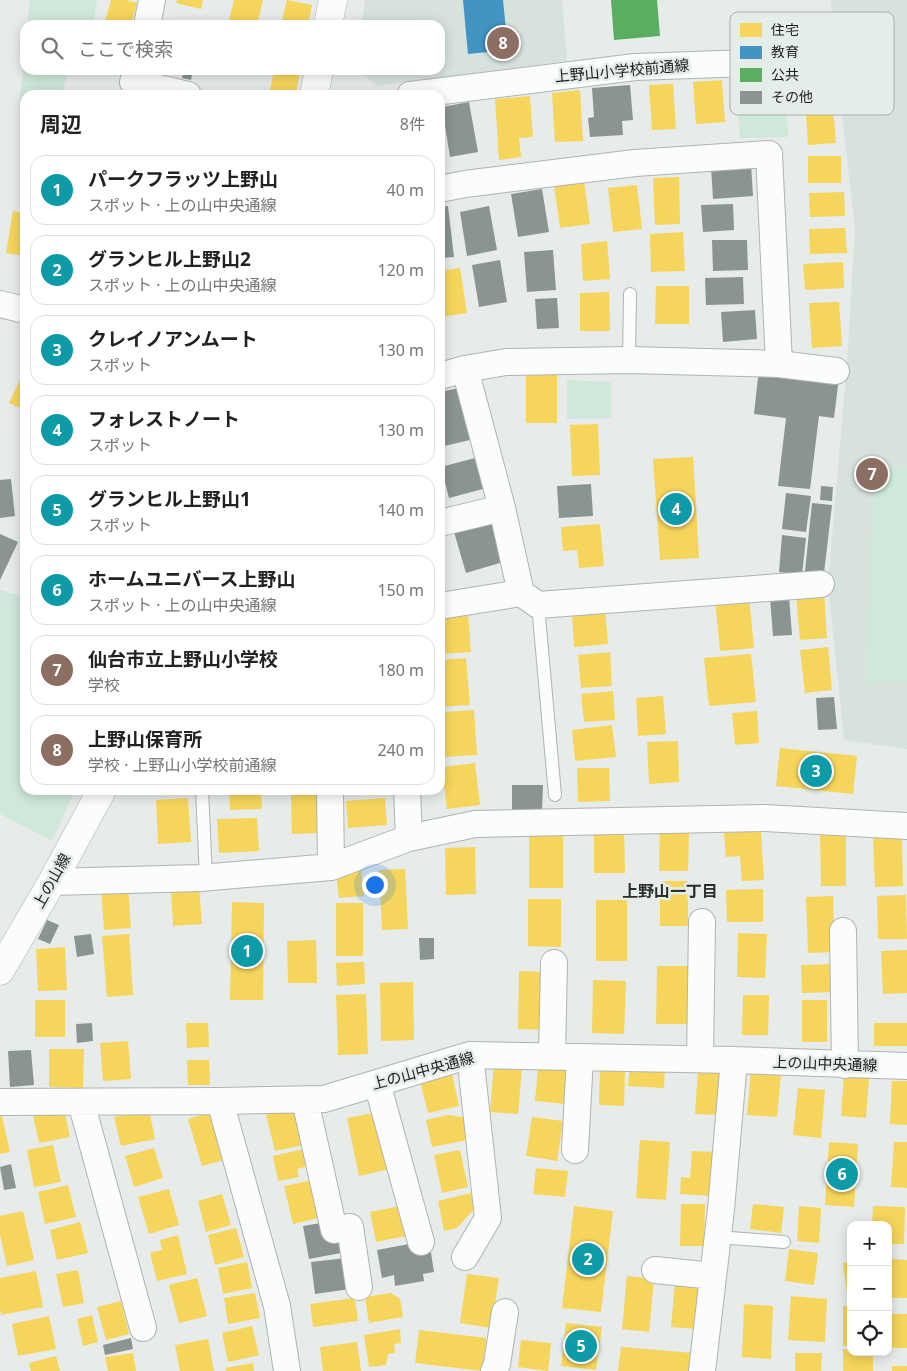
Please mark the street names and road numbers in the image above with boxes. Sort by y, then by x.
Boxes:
street label: 上野山小学校前通線 [554,54,690,86]
street label: 上の山線 [28,849,74,912]
street label: 上の山中央通線 [369,1047,476,1093]
street label: 上の山中央通線 [772,1051,878,1075]

